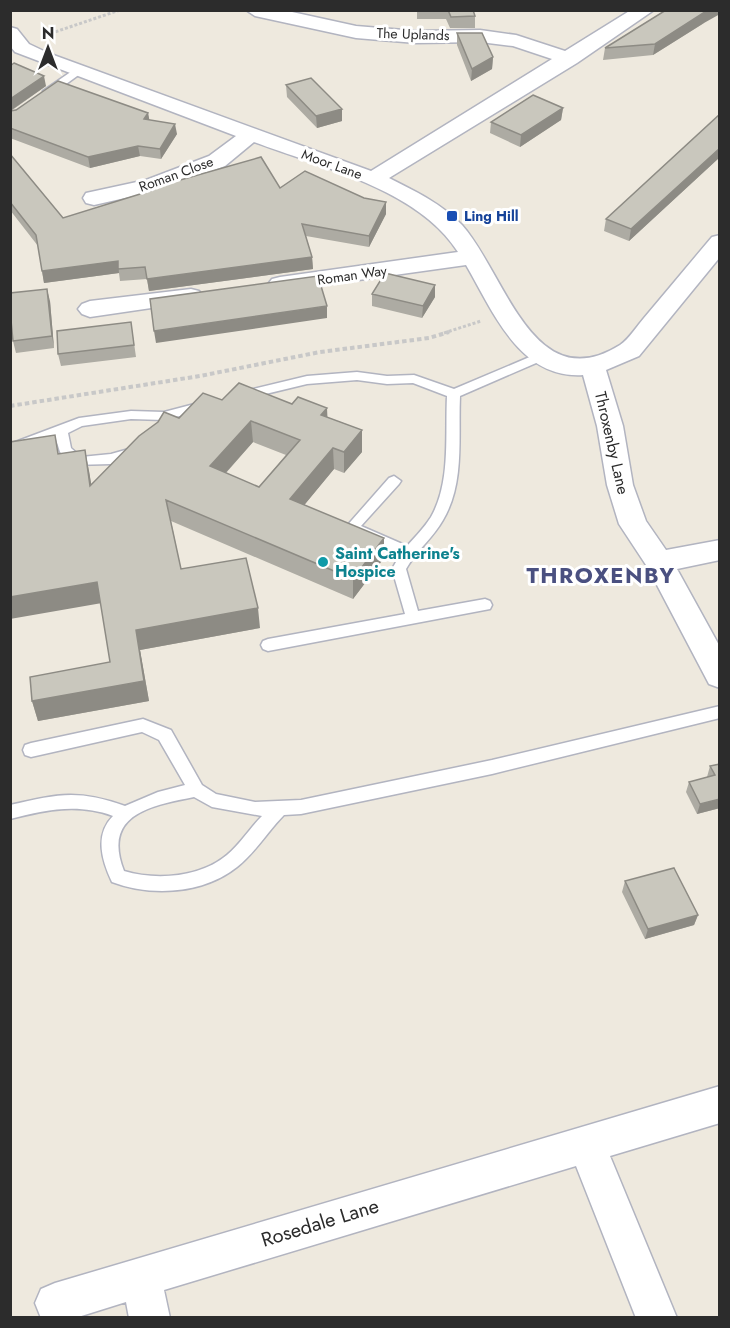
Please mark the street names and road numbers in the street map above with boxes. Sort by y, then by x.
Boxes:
street label: The Uplands [376,23,450,45]
street label: Moor Lane [299,144,365,184]
street label: Roman Close [136,151,216,197]
street label: Roman Way [316,260,389,290]
street label: Throxenby Lane [589,389,635,497]
street label: Rosedale Lane [258,1191,382,1255]

